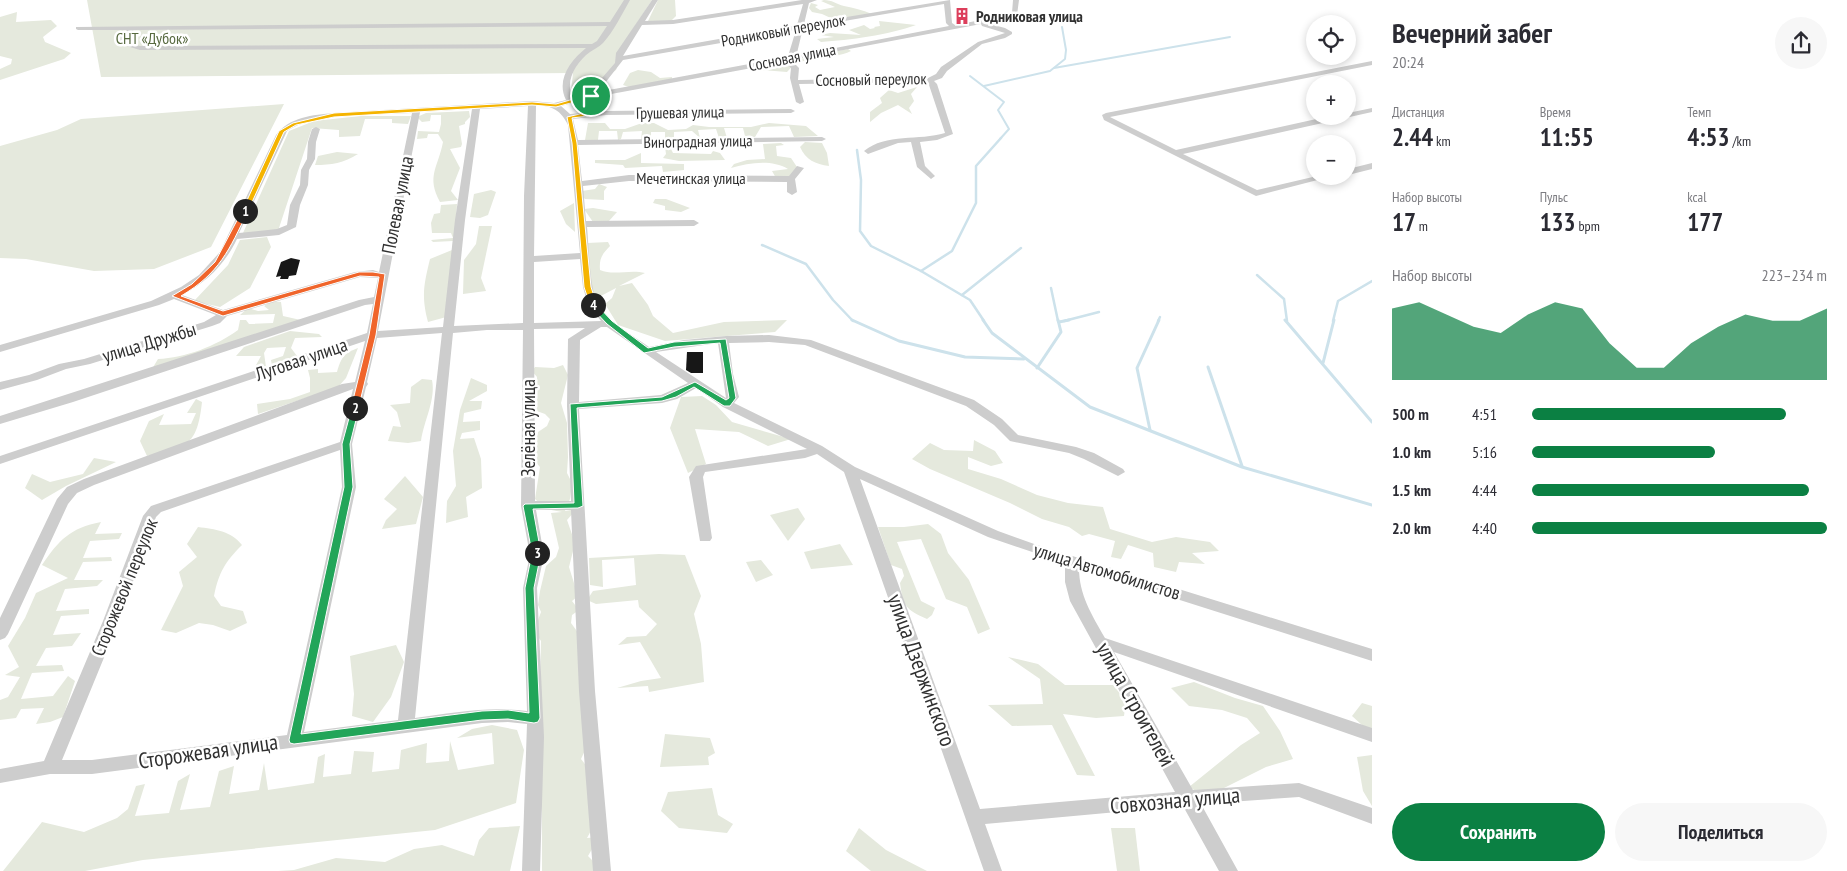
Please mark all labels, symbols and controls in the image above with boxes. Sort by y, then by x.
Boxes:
building icon: Родниковая улица [952,6,972,26]
place label: Родниковая улица [976,6,1083,26]
street label: Родниковый переулок [720,9,847,51]
text: Вечерний забег [1392,14,1552,51]
map controls [1306,15,1356,185]
button: locate [1306,15,1356,65]
button: share [1775,17,1827,69]
park label: СНТ «Дубок» [116,28,188,48]
street label: Сосновая улица [747,39,837,75]
text: 20:24 [1392,52,1424,72]
street label: Сосновый переулок [815,68,928,90]
pin [570,75,612,117]
button: + [1306,75,1356,125]
icon: arrive [577,82,605,110]
street label: Грушевая улица [636,101,724,123]
text: Дистанция [1392,103,1445,121]
text: Время [1540,103,1571,121]
text: Темп [1687,103,1711,121]
text: 2.44 [1392,121,1433,153]
text: 11:55 [1540,121,1594,153]
text: 4:53 [1687,121,1729,153]
street label: Виноградная улица [643,130,753,152]
text: km [1433,132,1451,150]
text: /km [1729,132,1751,150]
button: − [1306,135,1356,185]
street label: Полевая улица [376,154,418,256]
street label: Мечетинская улица [636,168,746,188]
text: Набор высоты [1392,188,1462,206]
text: Пульс [1540,188,1568,206]
text: kcal [1687,188,1706,206]
pin: 1 [232,198,258,224]
text: 1 [242,202,249,220]
text: 17 [1392,206,1416,238]
text: 133 [1540,206,1576,238]
text: 177 [1687,206,1723,238]
text: m [1416,217,1428,235]
text: bpm [1576,217,1600,235]
text: Набор высоты [1392,265,1472,285]
text: 223–234 m [1762,265,1827,285]
pin: 4 [580,292,606,318]
text: 4 [590,296,597,314]
street label: улица Дружбы [99,316,199,368]
street label: Луговая улица [251,332,350,386]
street label: Зелёная улица [516,379,540,477]
pin: 2 [342,396,368,420]
text: 2 [352,399,359,417]
text: 500 m [1392,404,1429,424]
text: 4:51 [1472,404,1497,424]
text: 1.0 km [1392,442,1431,462]
text: 5:16 [1472,442,1497,462]
text: 1.5 km [1392,480,1431,500]
text: 4:44 [1472,480,1497,500]
street label: Сторожевой переулок [85,514,163,659]
text: 2.0 km [1392,518,1431,538]
text: 4:40 [1472,518,1497,538]
street label: улица Автомобилистов [1031,537,1183,605]
pin: 3 [524,540,550,566]
text: 3 [534,544,541,562]
street label: улица Дзержинского [881,590,963,750]
street label: улица Строителей [1090,637,1182,771]
street label: Сторожевая улица [136,727,280,775]
street label: Совхозная улица [1109,780,1241,820]
button: Сохранить [1392,803,1605,861]
button: Поделиться [1615,803,1827,861]

